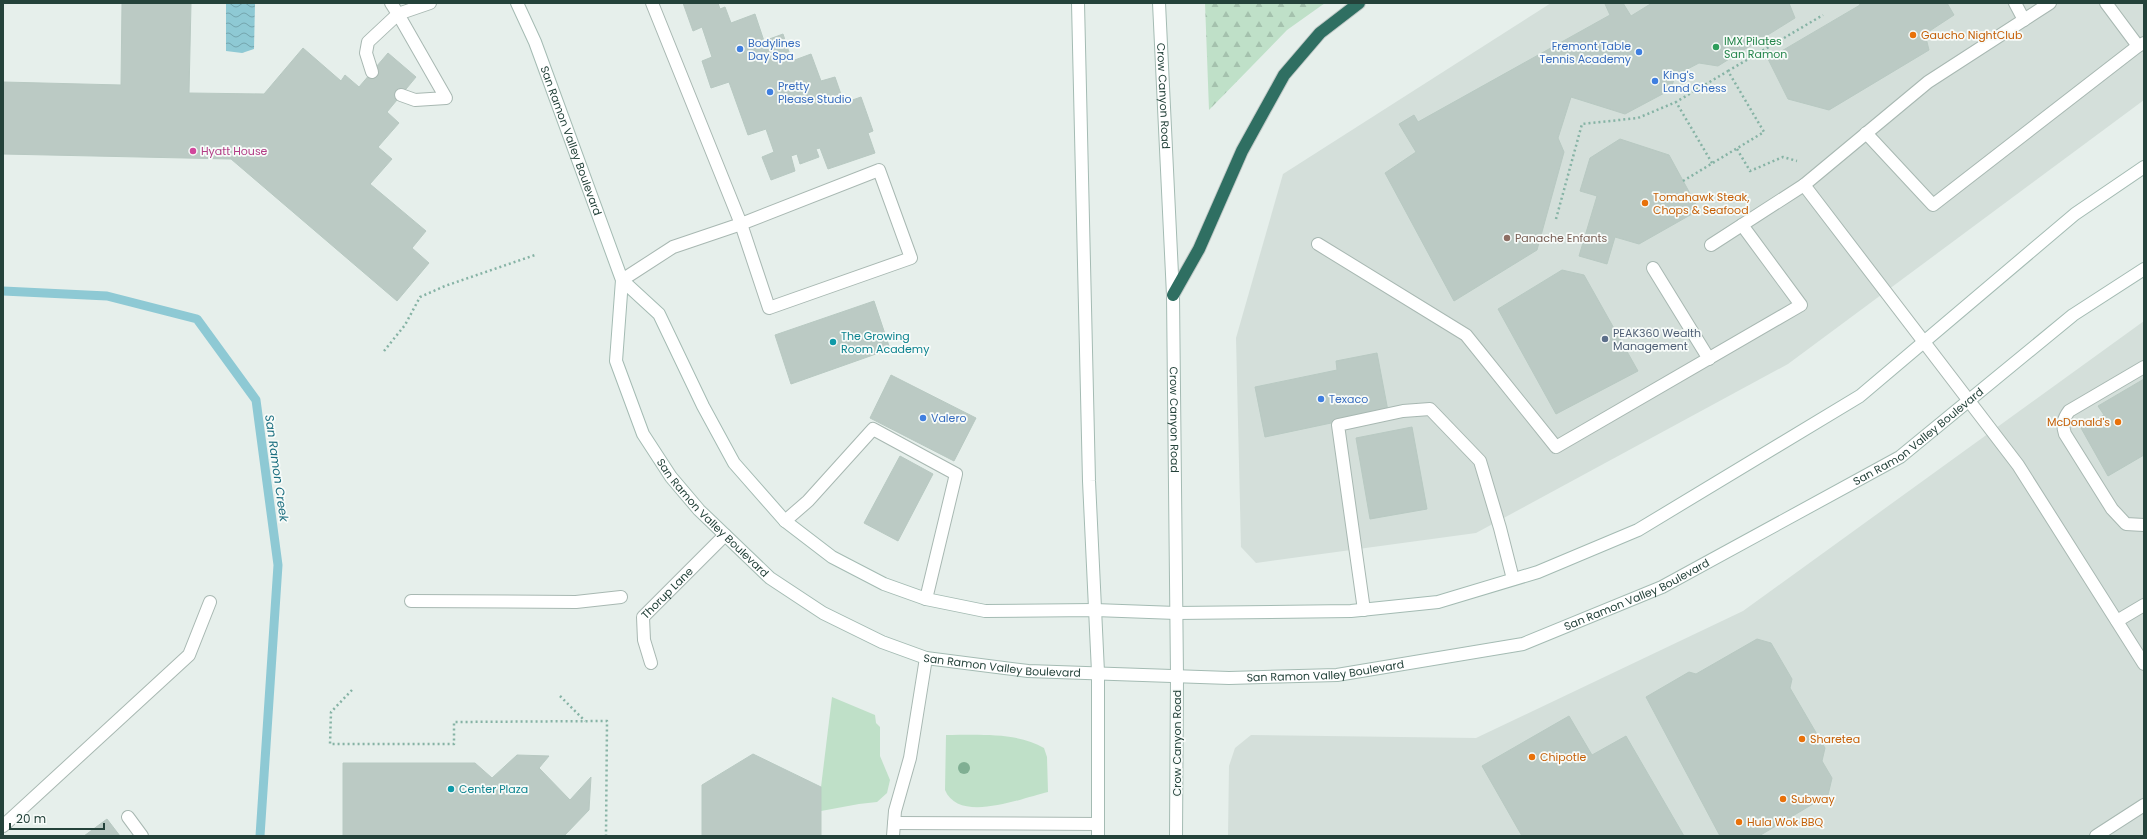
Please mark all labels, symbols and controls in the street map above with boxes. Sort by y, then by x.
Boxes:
place label: Gaucho NightClub [1921,27,2022,43]
marker: Gaucho NightClub [1908,30,1918,40]
place label: IMX Pilates San Ramon [1724,33,1787,62]
place label: Bodylines Day Spa [748,35,801,64]
place label: Fremont Table Tennis Academy [1539,38,1632,67]
street label: Crow Canyon Road [1153,42,1174,149]
marker: IMX Pilates San Ramon [1711,42,1721,52]
marker: Bodylines Day Spa [735,44,745,54]
marker: Fremont Table Tennis Academy [1634,47,1644,57]
street label: San Ramon Valley Boulevard [536,64,606,218]
place label: King's Land Chess [1663,67,1727,96]
marker: King's Land Chess [1650,76,1660,86]
place label: Pretty Please Studio [778,78,852,107]
marker: Pretty Please Studio [765,87,775,97]
place label: Hyatt House [201,143,268,159]
marker: Hyatt House [188,146,198,156]
place label: Tomahawk Steak, Chops & Seafood [1653,189,1749,218]
marker: Tomahawk Steak, Chops & Seafood [1640,198,1650,208]
place label: Panache Enfants [1515,230,1608,246]
marker: Panache Enfants [1502,233,1512,243]
place label: PEAK360 Wealth Management [1613,325,1701,354]
place label: The Growing Room Academy [841,328,930,357]
marker: PEAK360 Wealth Management [1600,334,1610,344]
marker: The Growing Room Academy [828,337,838,347]
street label: Crow Canyon Road [1166,366,1183,473]
street label: San Ramon Valley Boulevard [1850,384,1987,489]
place label: Texaco [1329,391,1368,407]
marker: Texaco [1316,394,1326,404]
place label: Valero [931,410,967,426]
water label: San Ramon Creek [261,413,293,523]
marker: Valero [918,413,928,423]
place label: McDonald's [2047,414,2110,430]
marker: McDonald's [2113,417,2123,427]
street label: San Ramon Valley Boulevard [653,455,773,581]
street label: San Ramon Valley Boulevard [1562,555,1712,634]
street label: Thorup Lane [637,563,697,623]
street label: San Ramon Valley Boulevard [923,650,1081,681]
street label: San Ramon Valley Boulevard [1246,656,1405,686]
street label: Crow Canyon Road [1169,690,1185,796]
place label: Sharetea [1810,731,1860,747]
marker: Sharetea [1797,734,1807,744]
place label: Chipotle [1540,749,1586,765]
marker: Chipotle [1527,752,1537,762]
place label: Center Plaza [459,781,528,797]
marker: Center Plaza [446,784,456,794]
place label: Subway [1791,791,1835,807]
marker: Subway [1778,794,1788,804]
scale bar [10,805,104,831]
text: 20 m [16,810,46,827]
place label: Hula Wok BBQ [1747,814,1824,830]
marker: Hula Wok BBQ [1734,817,1744,827]

